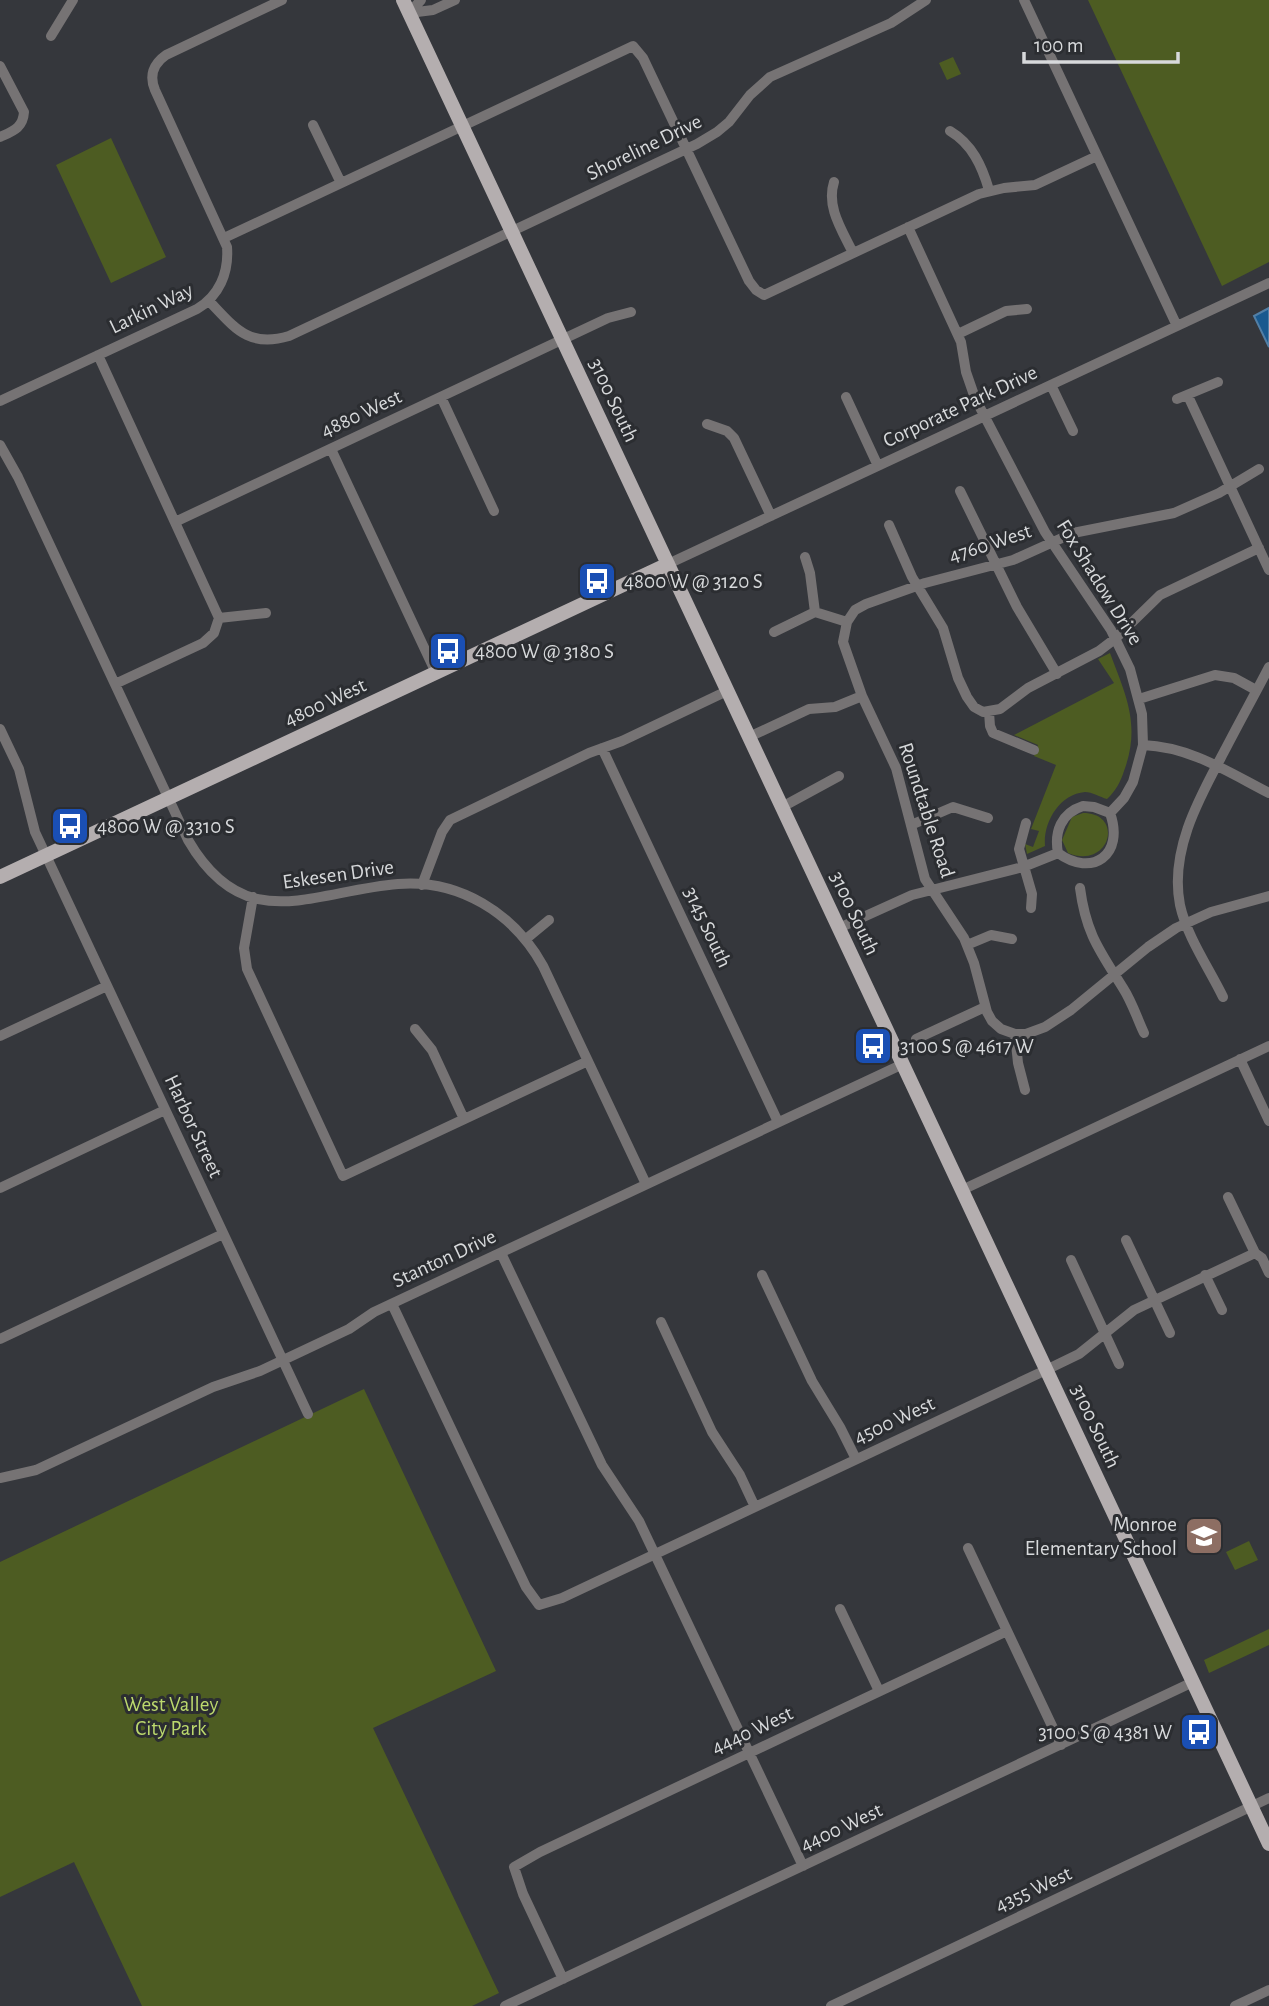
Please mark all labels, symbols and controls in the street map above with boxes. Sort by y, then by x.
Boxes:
scale bar [1024,21,1178,65]
text: 100 m [1034,35,1084,56]
street label: Shoreline Drive [583,111,705,184]
street label: Larkin Way [106,279,196,338]
street label: 3100 South [585,355,642,445]
street label: Corporate Park Drive [880,362,1041,451]
street label: 4880 West [318,386,405,441]
street label: Fox Shadow Drive [1053,516,1146,649]
street label: 4760 West [946,520,1034,567]
bus stop icon: 4800 W @ 3120 S [576,560,618,602]
place label: 4800 W @ 3120 S [624,571,763,592]
bus stop icon: 4800 W @ 3180 S [427,630,469,672]
place label: 4800 W @ 3180 S [475,641,614,662]
street label: 4800 West [281,674,370,730]
street label: Roundtable Road [895,740,958,880]
bus stop icon: 4800 W @ 3310 S [49,805,91,847]
place label: 4800 W @ 3310 S [97,816,235,837]
street label: Eskesen Drive [281,856,395,893]
street label: 3100 South [826,868,883,958]
street label: 3145 South [680,884,735,971]
bus stop icon: 3100 S @ 4617 W [852,1025,894,1067]
place label: 3100 S @ 4617 W [900,1036,1034,1057]
street label: Harbor Street [161,1072,227,1181]
street label: Stanton Drive [389,1225,499,1292]
street label: 3100 South [1067,1381,1124,1471]
street label: 4500 West [851,1393,938,1448]
place label: Monroe Elementary School [1025,1514,1177,1559]
school or university icon: Monroe Elementary School [1183,1515,1225,1557]
park label: West Valley City Park [124,1694,218,1739]
street label: 4440 West [708,1702,796,1758]
bus stop icon: 3100 S @ 4381 W [1178,1711,1220,1753]
place label: 3100 S @ 4381 W [1038,1722,1172,1743]
street label: 4400 West [797,1799,886,1856]
street label: 4355 West [992,1863,1075,1916]

